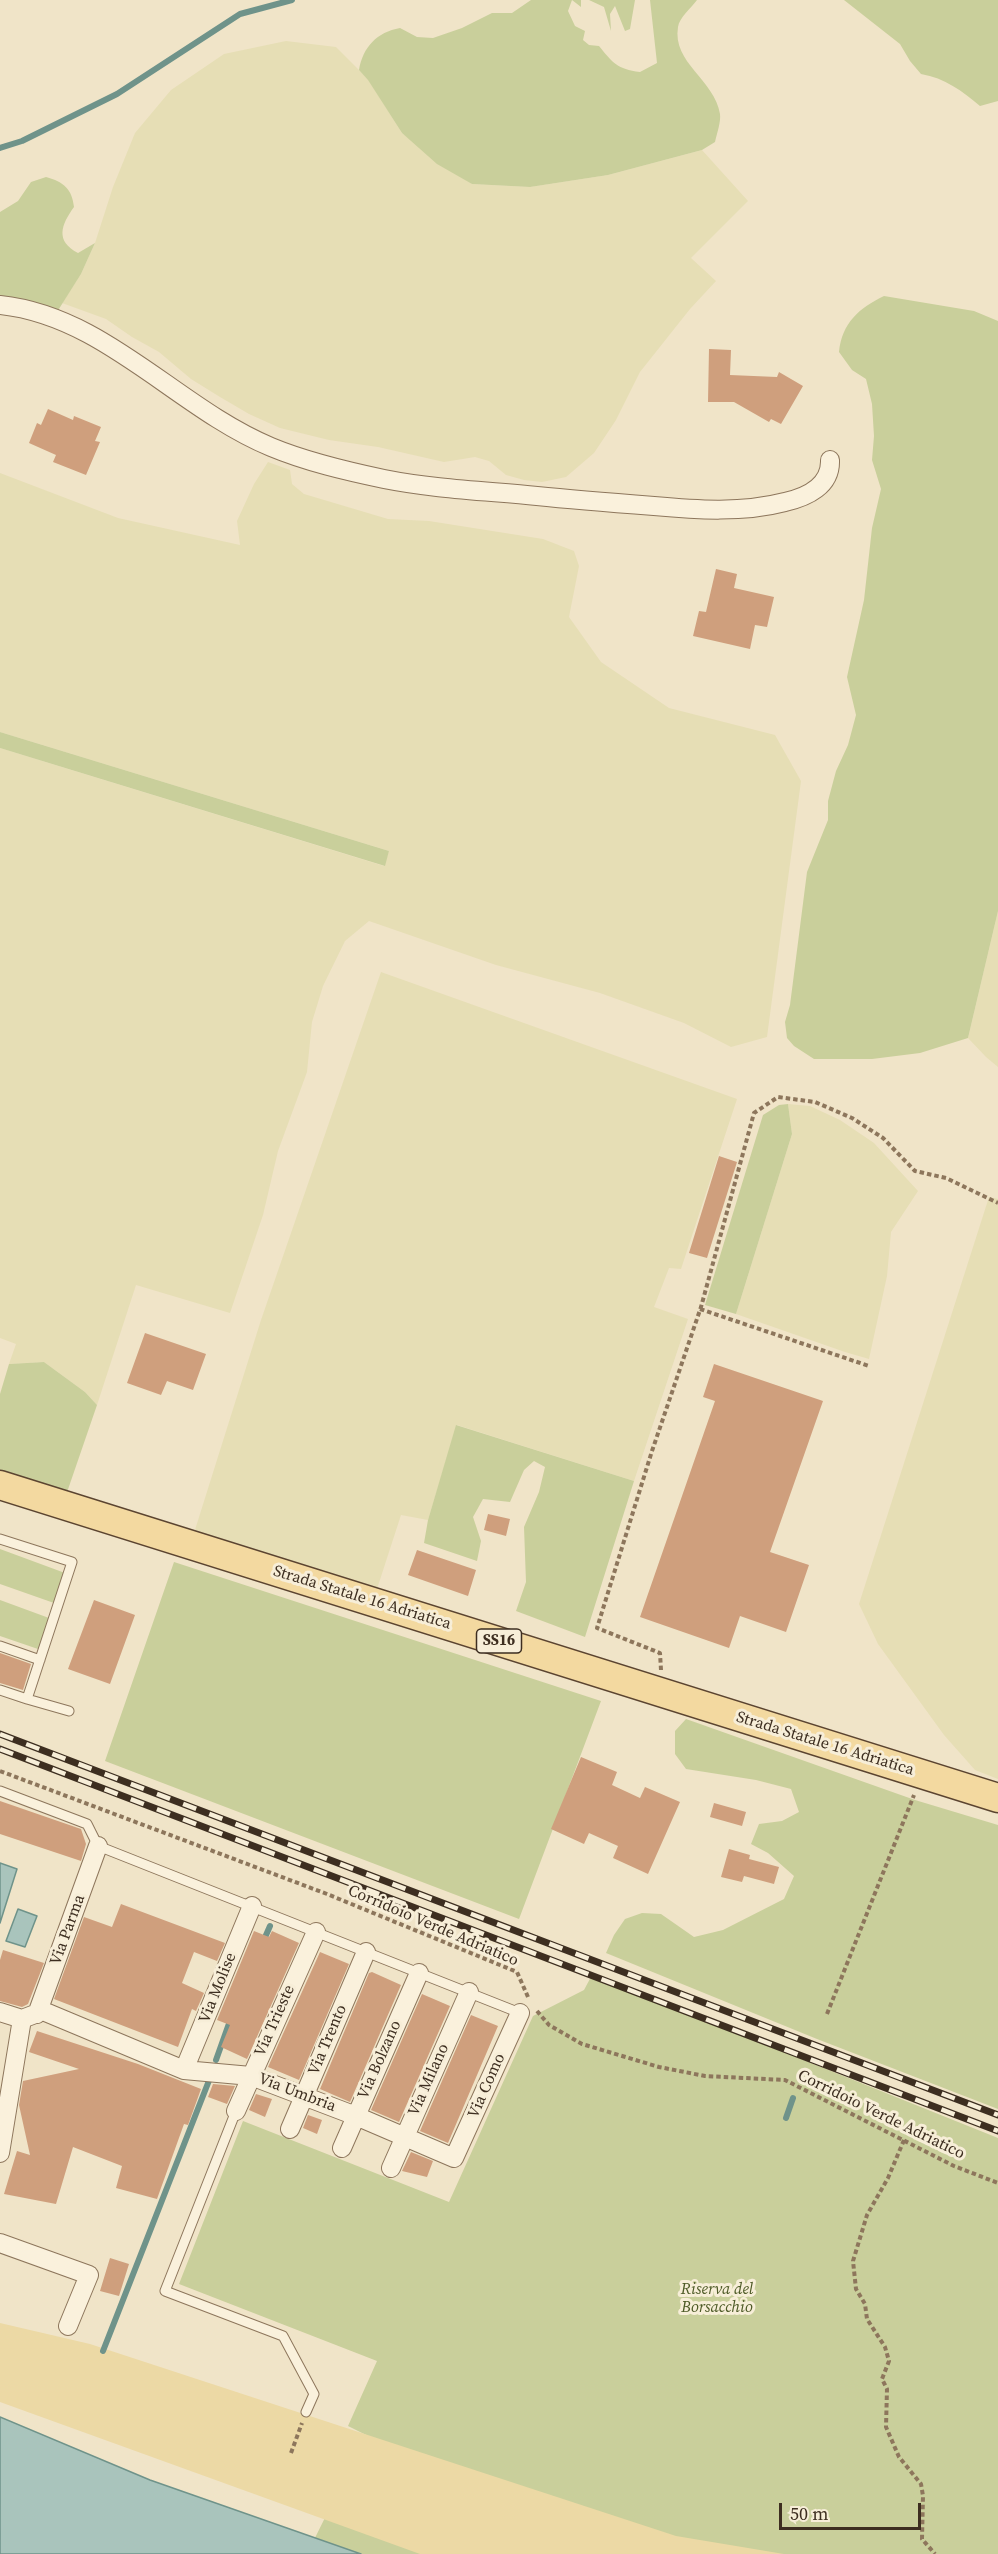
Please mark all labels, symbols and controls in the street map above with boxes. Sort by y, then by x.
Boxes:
street label: Strada Statale 16 Adriatica [271,1562,453,1634]
road number: SS16 [476,1629,522,1653]
street label: Strada Statale 16 Adriatica [734,1708,916,1780]
street label: Corridoio Verde Adriatico [345,1881,521,1971]
street label: Via Parma [46,1892,90,1968]
street label: Via Molise [195,1950,241,2026]
street label: Via Trieste [251,1982,299,2060]
street label: Via Trento [305,2002,351,2078]
street label: Via Bolzano [354,2018,406,2102]
street label: Via Milano [405,2041,453,2119]
street label: Via Como [464,2051,510,2121]
street label: Corridoio Verde Adriatico [794,2066,968,2164]
street label: Via Umbria [256,2069,338,2117]
park label: Riserva del Borsacchio [681,2280,753,2318]
scale bar [782,2491,924,2529]
text: 50 m [790,2501,828,2526]

